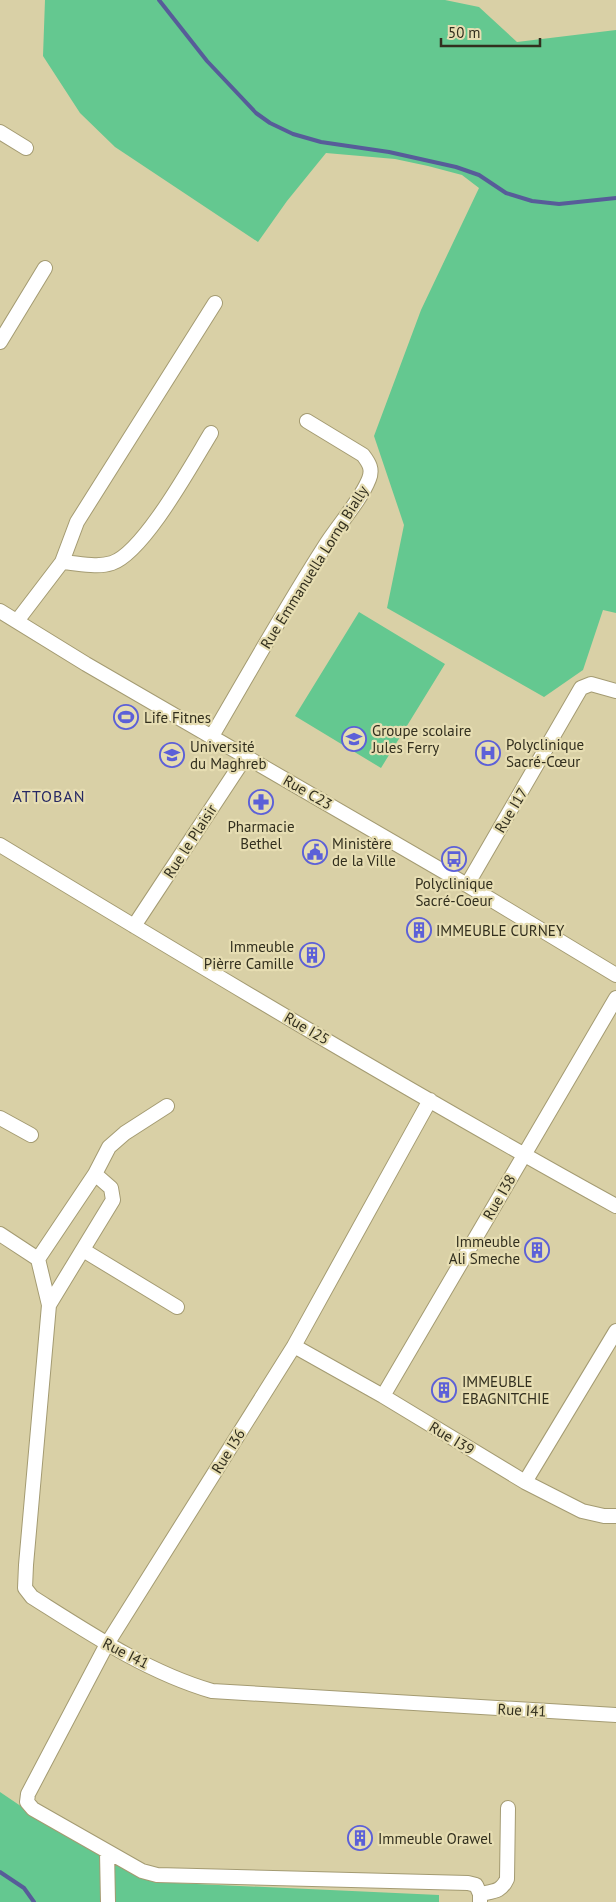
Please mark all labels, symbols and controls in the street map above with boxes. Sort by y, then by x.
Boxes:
scale bar [441,15,540,47]
text: 50 m [448,23,481,42]
street label: Rue Emmanuella Lorng Bially [256,482,372,652]
sports icon: Life Fitnes [113,704,139,730]
place label: Life Fitnes [144,708,211,727]
place label: Groupe scolaire Jules Ferry [371,721,471,757]
school or university icon: Groupe scolaire Jules Ferry [341,726,367,752]
place label: Polyclinique Sacré-Cœur [506,735,584,771]
place label: Université du Maghreb [190,737,267,773]
hospital icon: Polyclinique Sacré-Cœur [475,740,501,766]
school or university icon: Université du Maghreb [159,742,185,768]
street label: Rue C23 [280,770,336,814]
street label: Rue I17 [490,784,532,836]
district label: ATTOBAN [12,786,86,806]
pharmacy icon: Pharmacie Bethel [248,789,274,815]
street label: Rue le Plaisir [159,801,221,881]
place label: Pharmacie Bethel [227,817,295,853]
place label: Ministère de la Ville [332,834,396,870]
public building icon: Ministère de la Ville [302,839,328,865]
bus stop icon: Polyclinique Sacré-Coeur [441,846,467,872]
place label: Polyclinique Sacré-Coeur [415,874,493,910]
building icon: IMMEUBLE CURNEY [406,917,432,943]
place label: IMMEUBLE CURNEY [436,921,565,940]
place label: Immeuble Pièrre Camille [204,937,294,973]
building icon: Immeuble Pièrre Camille [299,942,325,968]
street label: Rue I25 [281,1007,333,1049]
street label: Rue I38 [478,1171,520,1223]
place label: Immeuble Ali Smeche [449,1232,520,1268]
building icon: Immeuble Ali Smeche [524,1237,550,1263]
place label: IMMEUBLE EBAGNITCHIE [462,1372,550,1408]
building icon: IMMEUBLE EBAGNITCHIE [431,1377,457,1403]
street label: Rue I39 [426,1417,478,1459]
street label: Rue I36 [207,1425,249,1477]
street label: Rue I41 [100,1633,152,1673]
street label: Rue I41 [497,1699,547,1721]
building icon: Immeuble Orawel [347,1825,373,1851]
place label: Immeuble Orawel [378,1829,493,1848]

